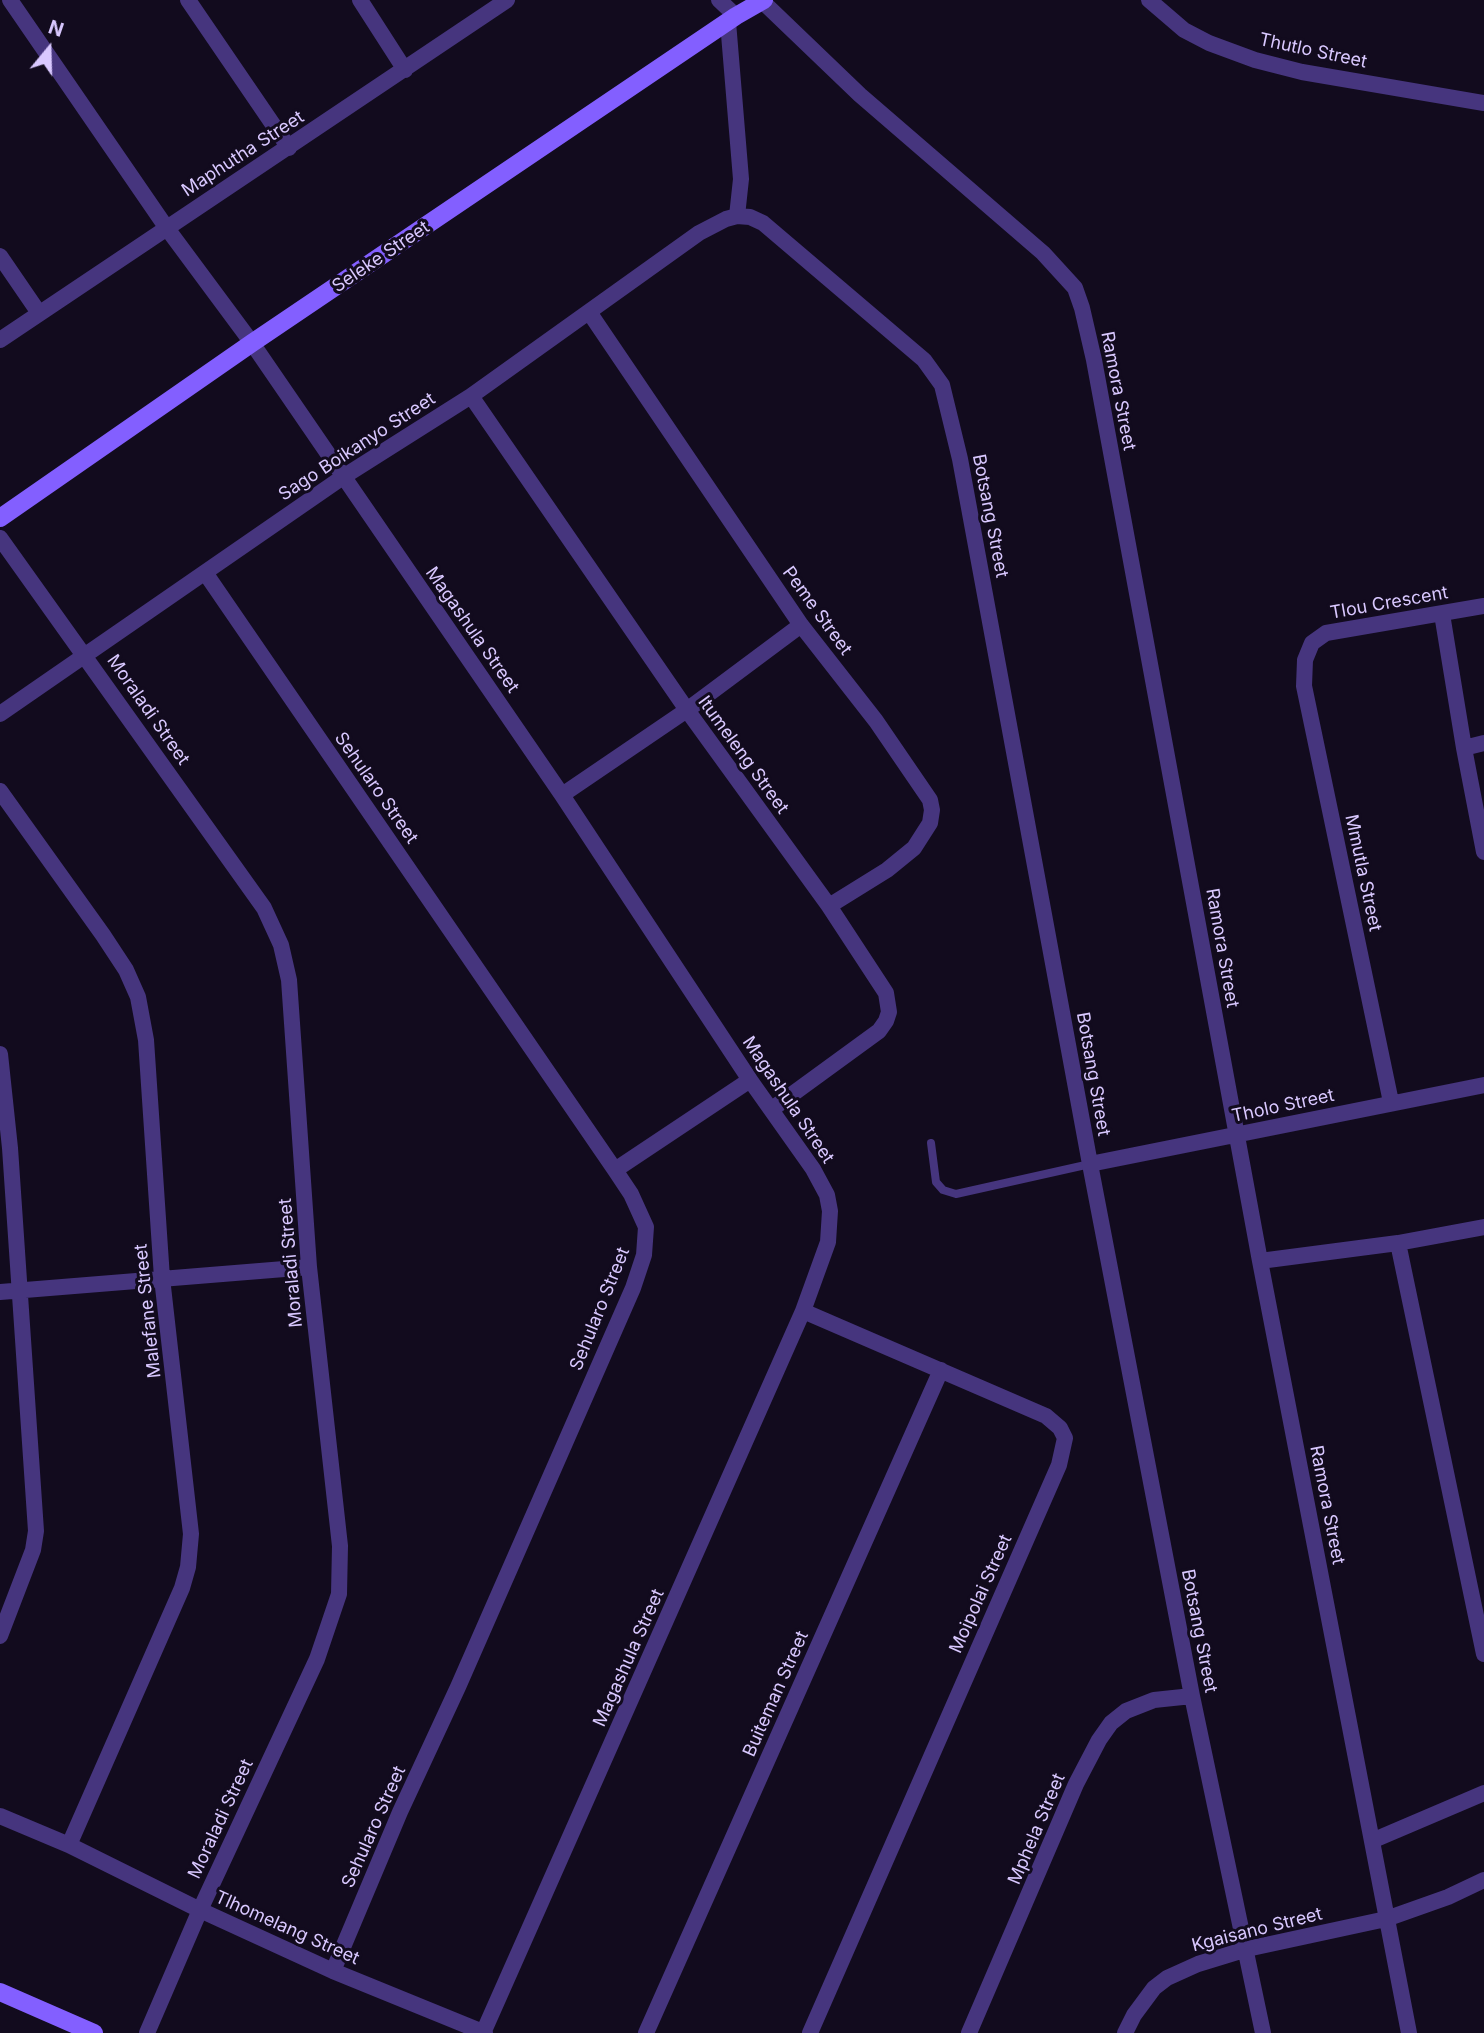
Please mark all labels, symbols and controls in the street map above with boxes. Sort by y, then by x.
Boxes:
north arrow [14,14,84,84]
text: N [45,15,67,42]
street label: Thutlo Street [1257,29,1369,73]
street label: Maphutha Street [178,106,308,202]
street label: Seleke Street [328,217,434,297]
street label: Ramora Street [1096,330,1140,452]
street label: Sago Boikanyo Street [275,388,439,506]
street label: Botsang Street [967,452,1013,580]
street label: Magashula Street [421,563,523,697]
street label: Peme Street [778,563,856,659]
street label: Tlou Crescent [1328,582,1450,624]
street label: Moraladi Street [102,651,194,769]
street label: Itumeleng Street [693,692,793,818]
street label: Sehularo Street [330,728,422,848]
street label: Mmutla Street [1340,813,1386,933]
street label: Ramora Street [1201,887,1243,1009]
street label: Botsang Street [1071,1010,1115,1138]
street label: Magashula Street [737,1032,839,1168]
street label: Tholo Street [1230,1085,1336,1127]
street label: Moraladi Street [275,1197,307,1329]
street label: Malefane Street [130,1243,166,1379]
street label: Sehularo Street [565,1244,635,1374]
street label: Ramora Street [1305,1444,1349,1566]
street label: Moipolai Street [945,1531,1017,1657]
street label: Botsang Street [1176,1567,1222,1695]
street label: Magashula Street [589,1586,669,1730]
street label: Buiteman Street [739,1628,813,1760]
street label: Moraladi Street [184,1756,258,1882]
street label: Sehularo Street [338,1763,410,1891]
street label: Mphela Street [1004,1770,1070,1888]
street label: Tlhomelang Street [212,1886,362,1970]
street label: Kgaisano Street [1189,1903,1325,1957]

